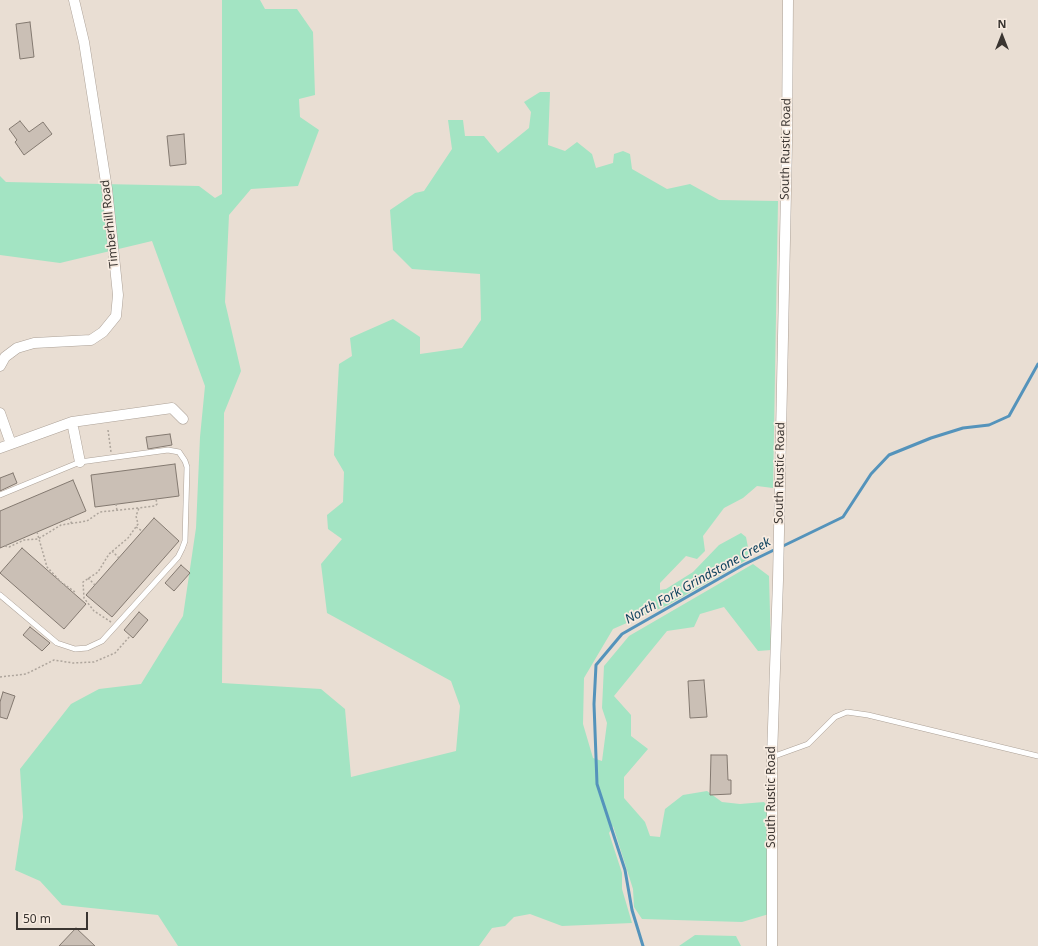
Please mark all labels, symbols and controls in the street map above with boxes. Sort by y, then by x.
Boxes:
north arrow [982,16,1022,56]
text: N [998,16,1006,31]
street label: South Rustic Road [778,98,794,200]
street label: Timberhill Road [98,179,122,269]
street label: South Rustic Road [772,422,788,524]
water label: North Fork Grindstone Creek [622,534,774,628]
street label: South Rustic Road [765,746,779,848]
scale bar [18,904,90,930]
text: 50 m [23,910,51,927]

